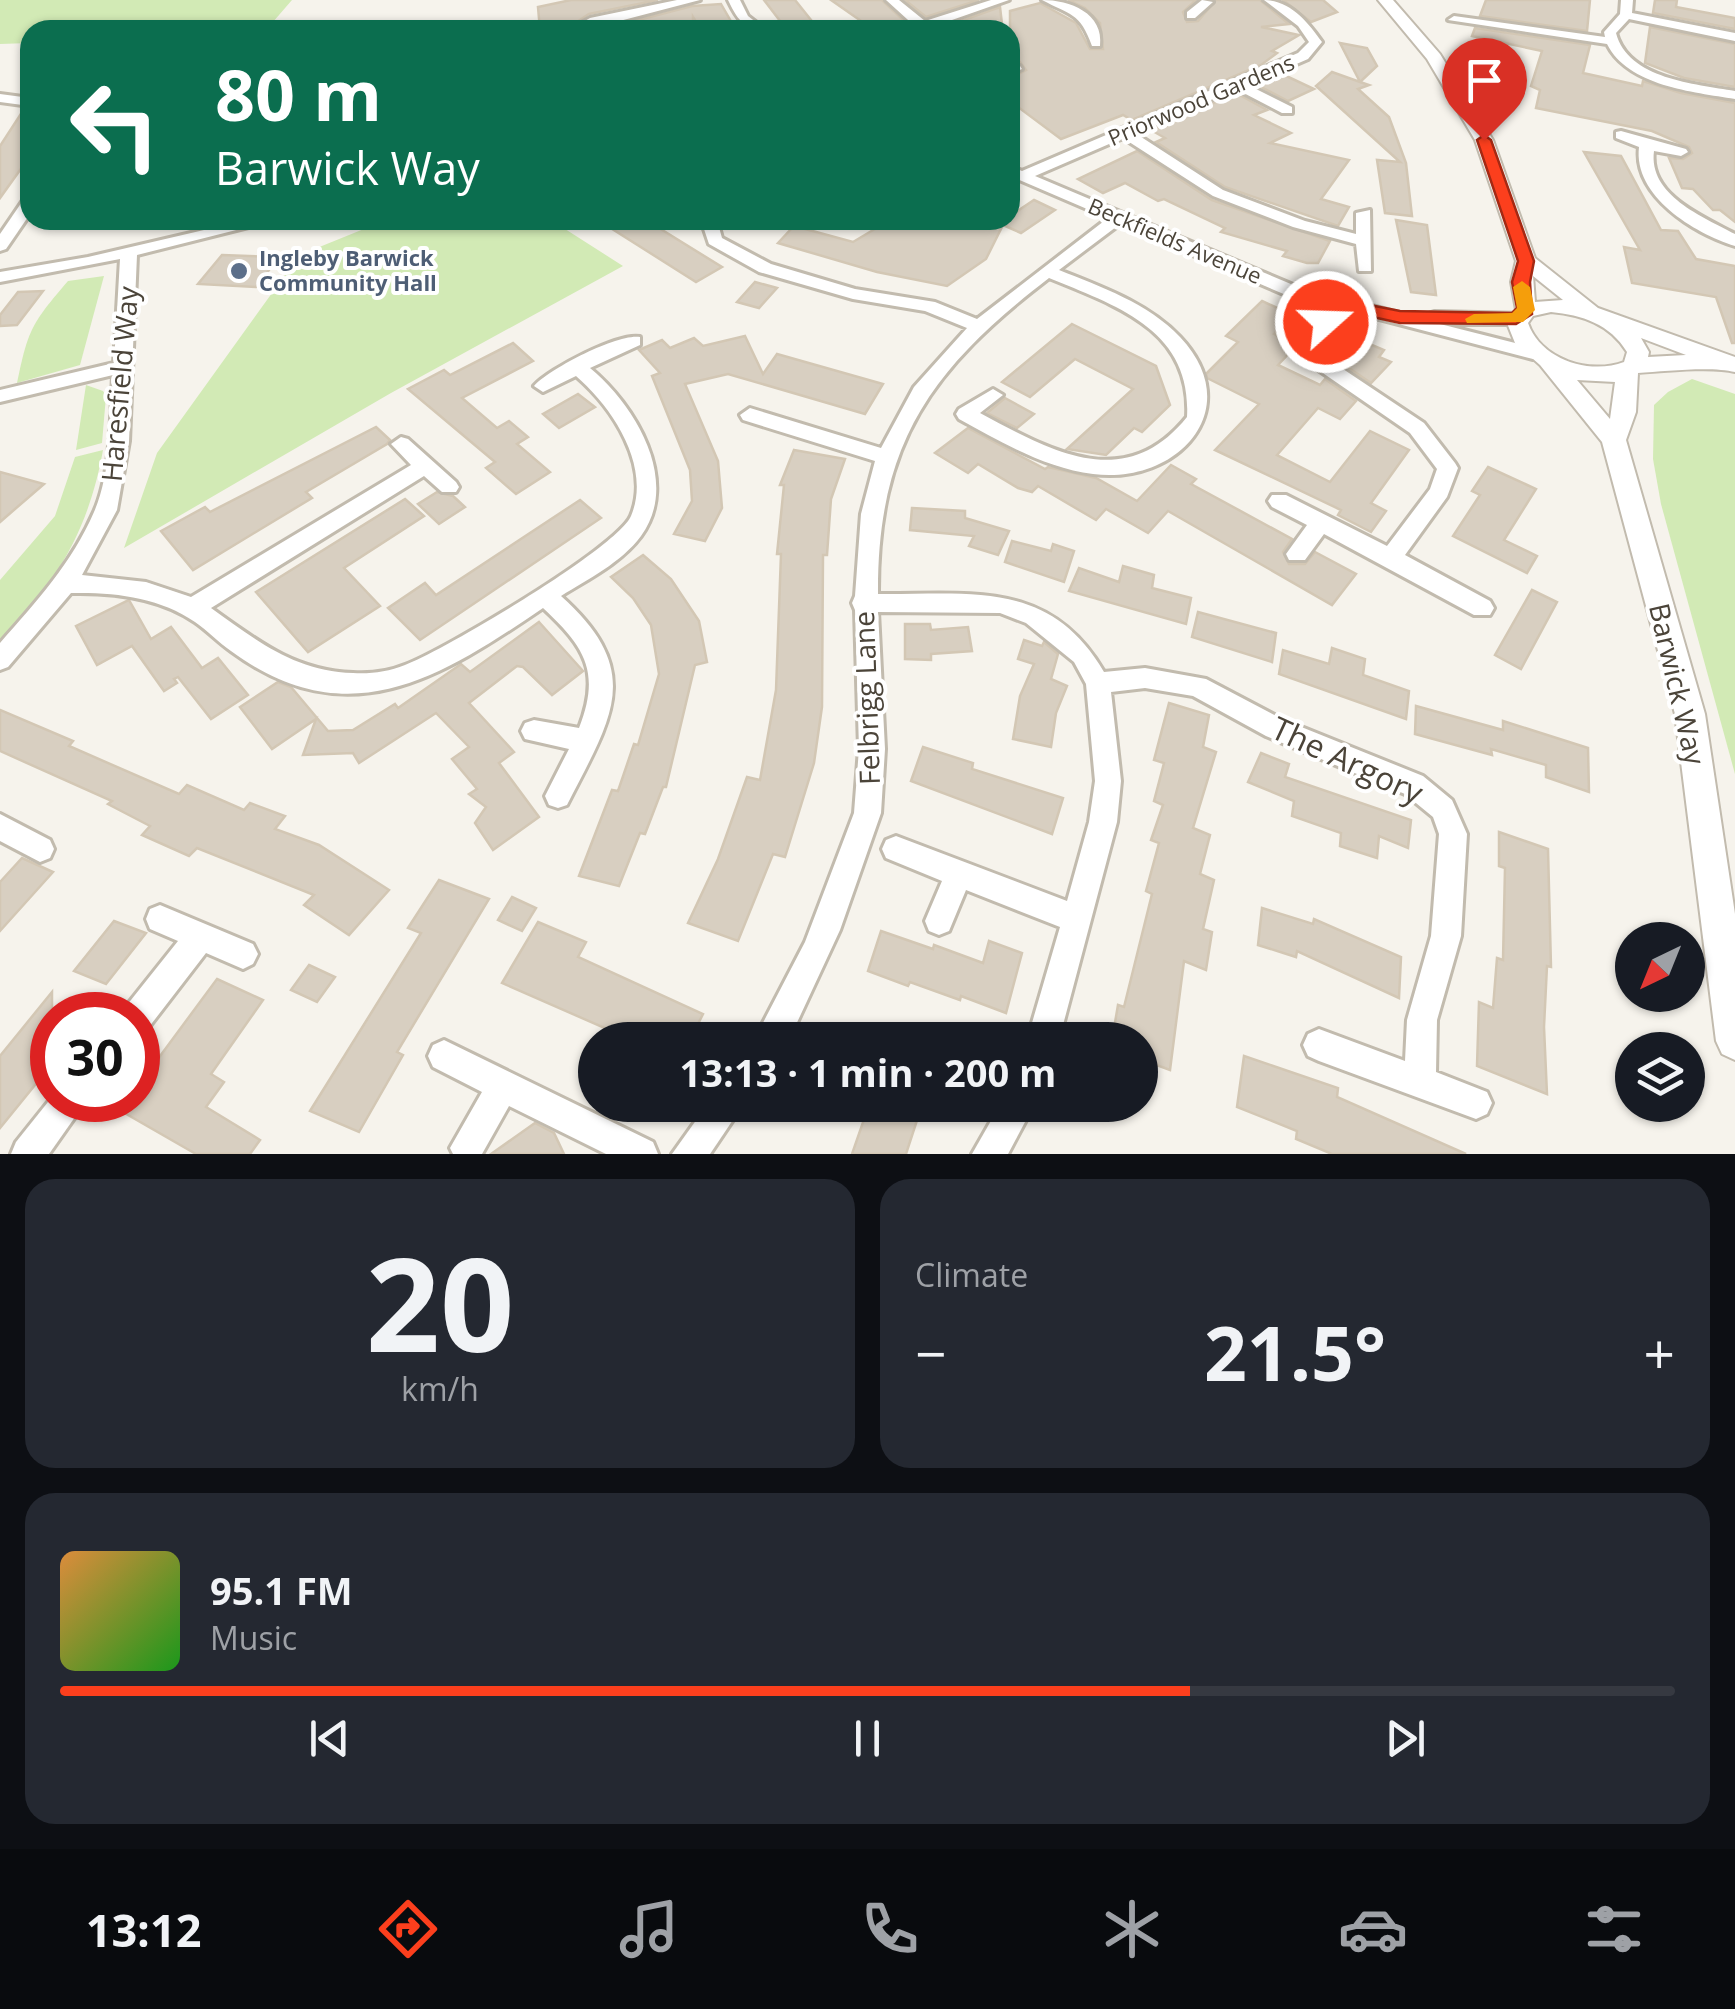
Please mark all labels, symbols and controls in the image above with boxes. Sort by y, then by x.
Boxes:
pin [1442,38,1527,141]
text: 80 m [215,46,382,142]
street label: Priorwood Gardens [1103,46,1298,152]
icon: arrive [1457,53,1512,108]
icon: left [50,60,180,190]
text: Barwick Way [215,137,480,198]
street label: Beckfields Avenue [1084,190,1267,290]
place label: Ingleby Barwick Community Hall [259,242,437,297]
marker: Ingleby Barwick Community Hall [228,260,250,282]
position arrow [1274,270,1378,374]
street label: Haresfield Way [92,284,147,483]
street label: Barwick Way [1641,599,1715,769]
street label: Felbrigg Lane [844,611,888,785]
street label: The Argory [1265,706,1431,814]
north arrow [1615,922,1705,1012]
map controls [1615,922,1705,1122]
speed limit sign: 30 [30,992,160,1122]
button: layers [1615,1032,1705,1122]
text: 13:13 · 1 min · 200 m [680,1046,1056,1098]
text: 20 [366,1213,514,1390]
text: Climate [915,1253,1028,1296]
text: 21.5° [1204,1301,1386,1403]
text: − [915,1315,946,1390]
text: + [1644,1315,1675,1390]
text: km/h [401,1367,479,1410]
text: 95.1 FM [210,1564,353,1616]
text: Music [210,1616,297,1659]
icon: previous [302,1711,357,1766]
icon: pause [840,1711,895,1766]
icon: next [1378,1711,1433,1766]
icon: directions [373,1894,443,1964]
icon: music [614,1894,684,1964]
icon: phone [855,1894,925,1964]
icon: climate [1097,1894,1167,1964]
icon: car [1338,1894,1408,1964]
icon: filters [1579,1894,1649,1964]
text: 13:12 [86,1899,201,1960]

